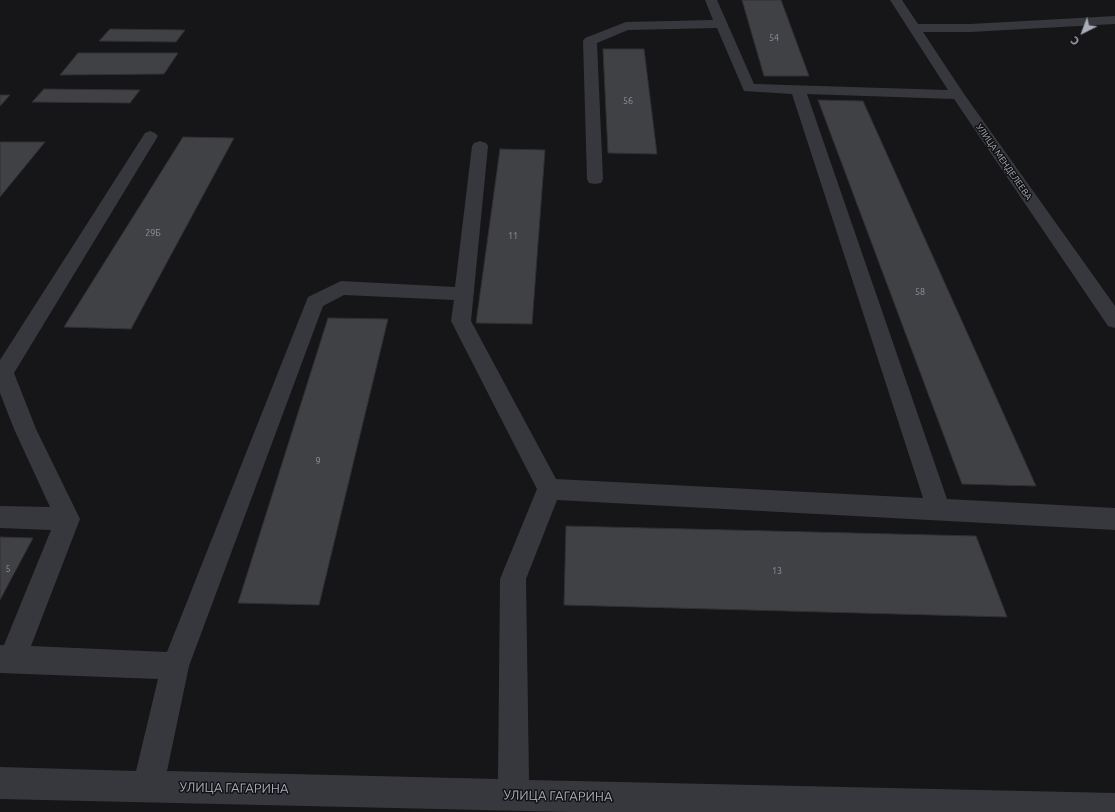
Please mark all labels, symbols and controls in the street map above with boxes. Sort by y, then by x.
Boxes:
north arrow [1063,12,1103,52]
house number: 54 [769,33,779,43]
text: С [1068,34,1082,48]
house number: 56 [623,96,633,106]
street label: УЛИЦА МЕНДЕЛЕЕВА [974,122,1034,202]
house number: 29Б [145,228,161,238]
house number: 11 [508,231,518,241]
house number: 58 [915,287,925,297]
house number: 9 [315,456,321,466]
house number: 5 [5,564,11,574]
house number: 13 [772,566,782,576]
street label: УЛИЦА ГАГАРИНА [179,779,289,797]
street label: УЛИЦА ГАГАРИНА [503,787,613,805]

